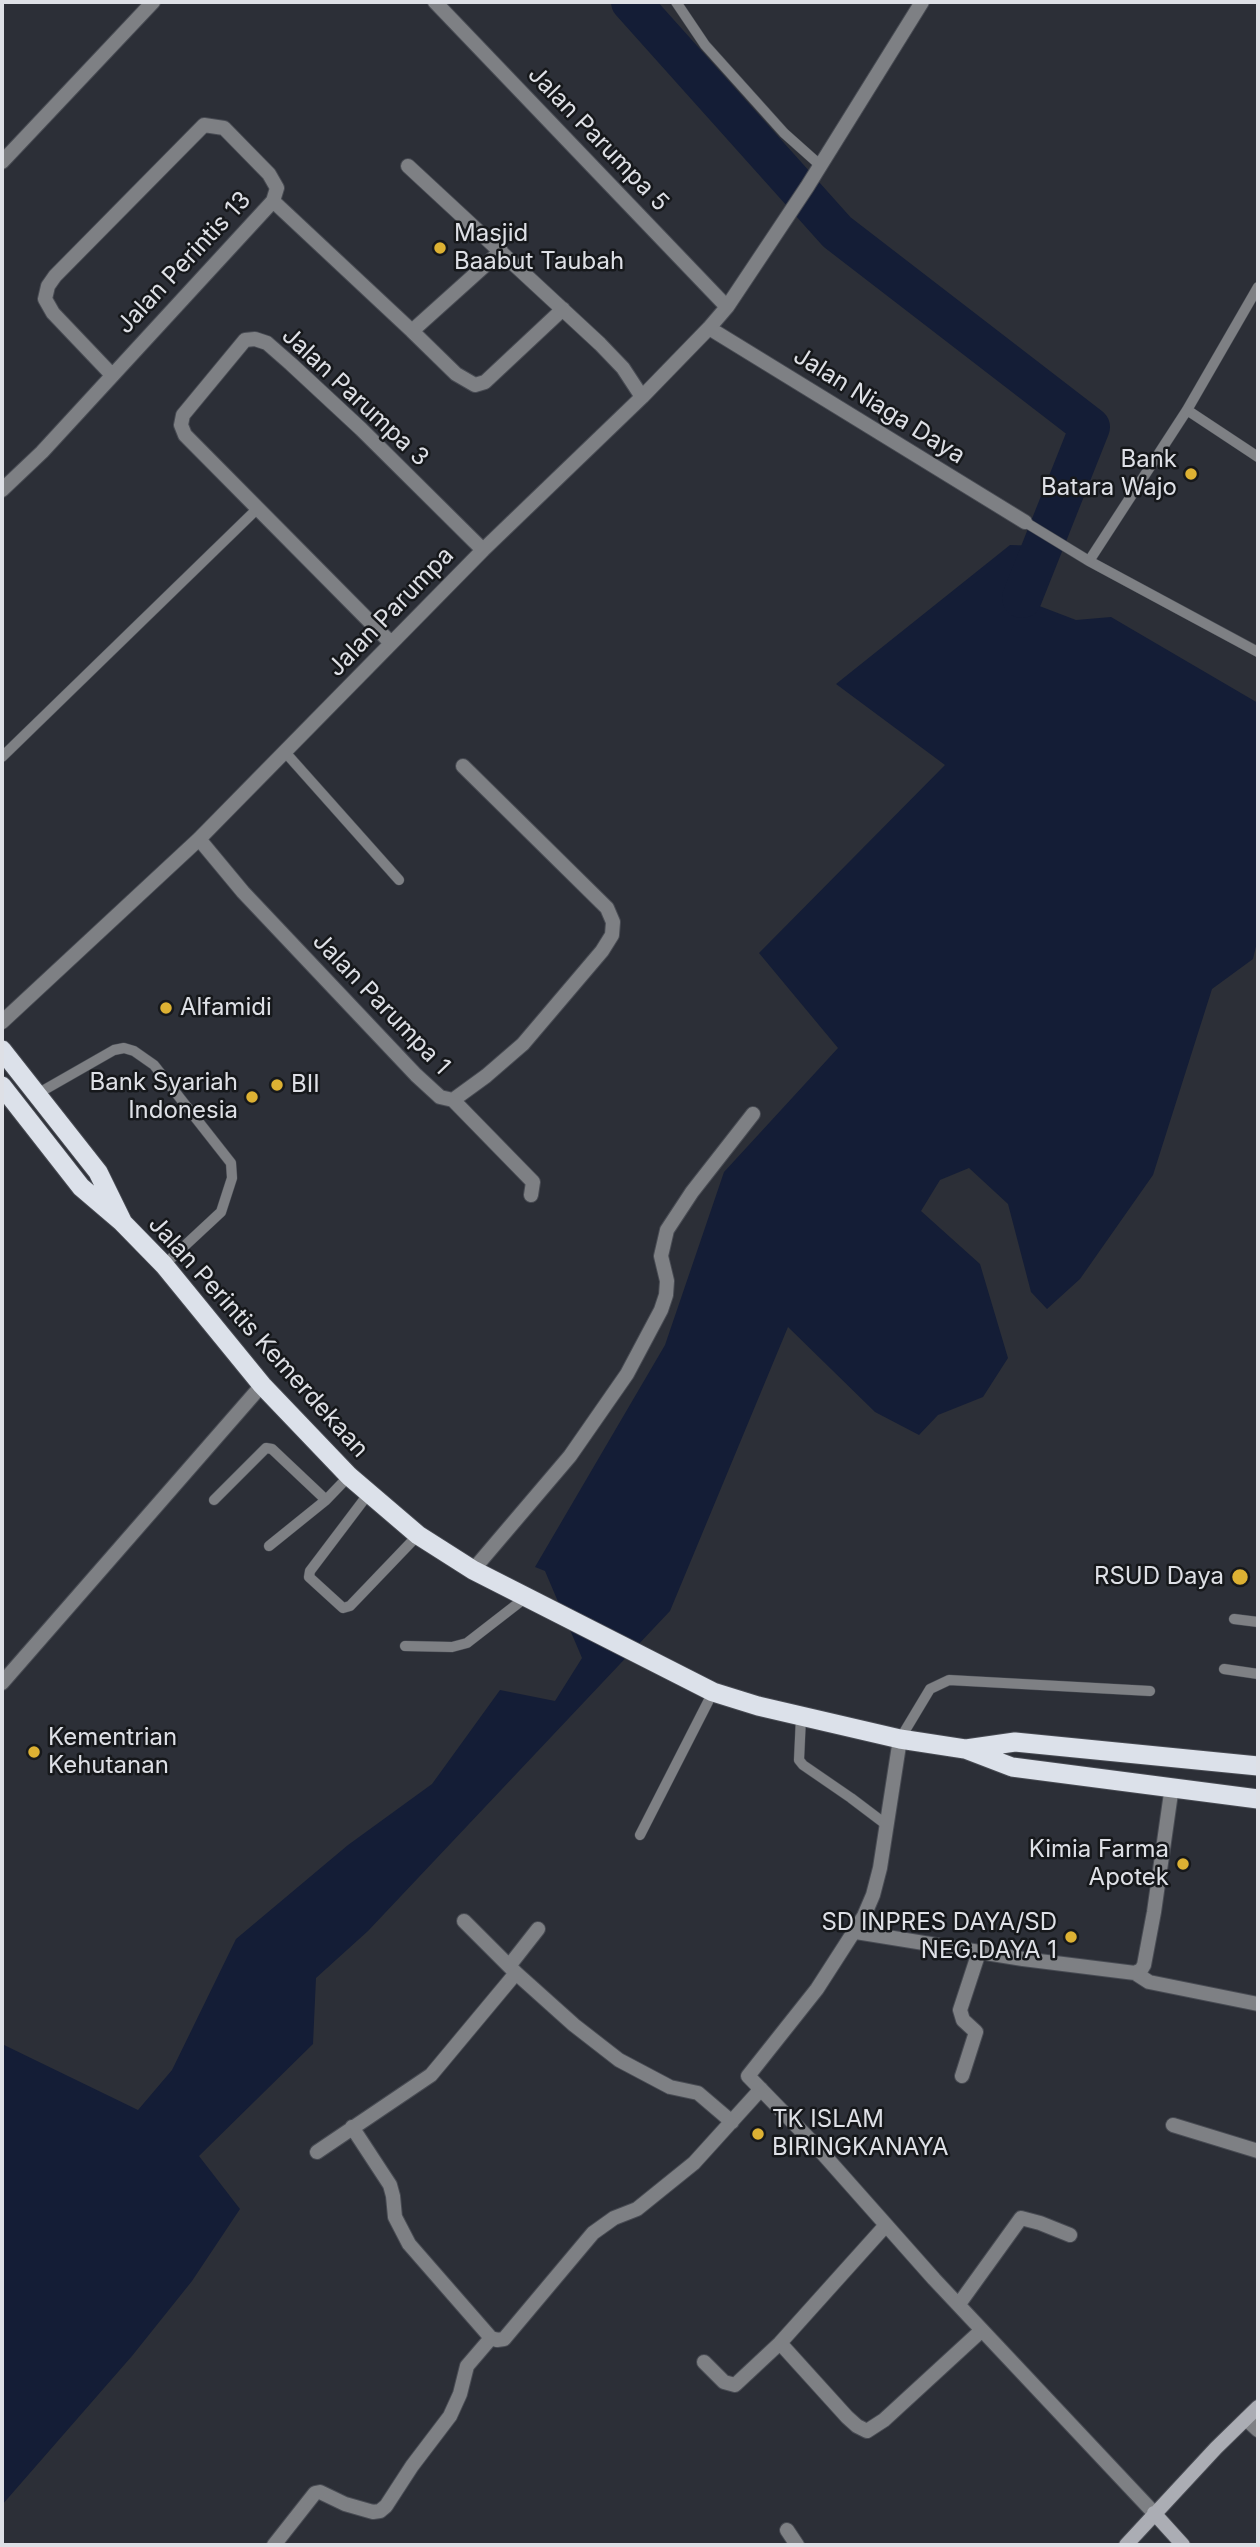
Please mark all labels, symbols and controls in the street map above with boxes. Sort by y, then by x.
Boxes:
street label: Jalan Parumpa 5 [522,61,674,217]
street label: Jalan Perintis 13 [111,186,257,340]
place label: Masjid Baabut Taubah [454,220,624,276]
marker: Masjid Baabut Taubah [432,240,448,256]
street label: Jalan Parumpa 3 [276,322,434,472]
street label: Jalan Niaga Daya [788,342,970,470]
place label: Bank Batara Wajo [1041,446,1177,502]
marker: Bank Batara Wajo [1183,466,1199,482]
street label: Jalan Parumpa [322,541,460,683]
street label: Jalan Parumpa 1 [306,927,456,1081]
place label: Alfamidi [180,994,272,1022]
marker: Alfamidi [158,1000,174,1016]
place label: Bank Syariah Indonesia [90,1069,238,1125]
place label: BII [291,1071,320,1099]
marker: BII [269,1077,285,1093]
marker: Bank Syariah Indonesia [244,1089,260,1105]
street label: Jalan Perintis Kemerdekaan [142,1210,374,1464]
place label: RSUD Daya [1094,1563,1224,1591]
marker: RSUD Daya [1230,1567,1250,1587]
place label: Kementrian Kehutanan [48,1724,177,1780]
marker: Kementrian Kehutanan [26,1744,42,1760]
place label: Kimia Farma Apotek [1029,1836,1169,1892]
marker: Kimia Farma Apotek [1175,1856,1191,1872]
place label: SD INPRES DAYA/SD NEG.DAYA 1 [821,1909,1057,1965]
marker: SD INPRES DAYA/SD NEG.DAYA 1 [1063,1929,1079,1945]
place label: TK ISLAM BIRINGKANAYA [772,2106,949,2162]
marker: TK ISLAM BIRINGKANAYA [750,2126,766,2142]

